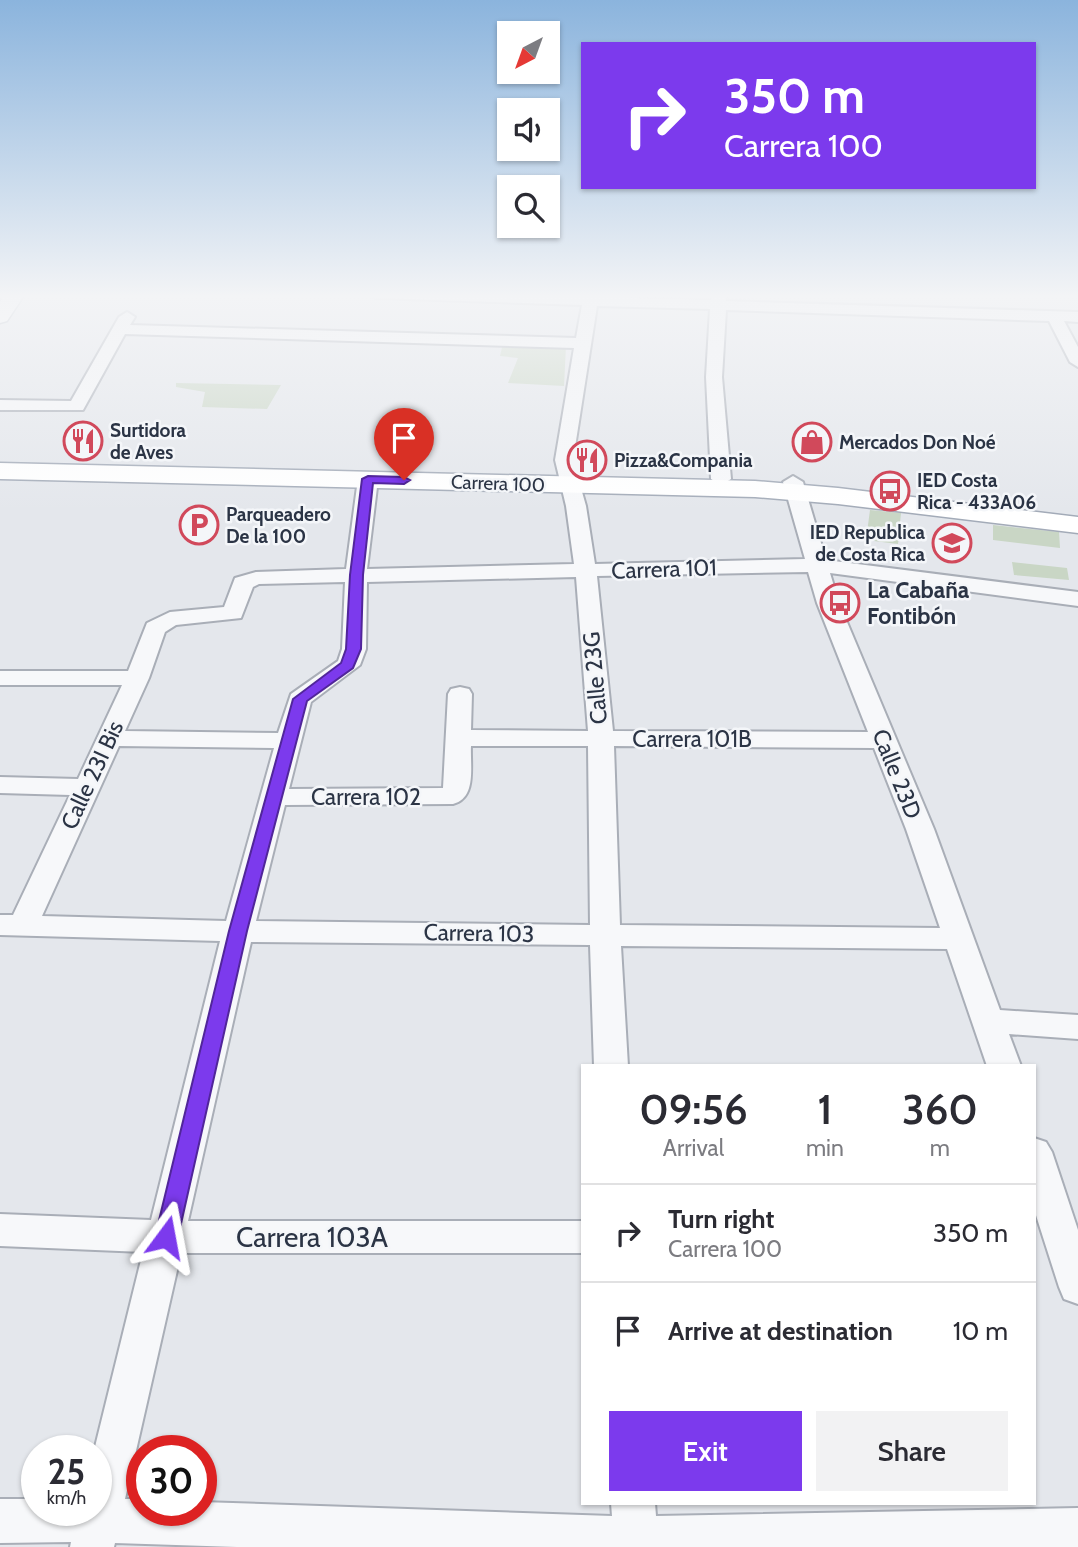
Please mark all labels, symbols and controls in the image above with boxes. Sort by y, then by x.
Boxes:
north arrow [497,21,560,84]
map controls [497,21,560,238]
text: 350 m [724,66,865,125]
icon: right [609,70,700,161]
button: sound [497,98,560,161]
text: Carrera 100 [724,126,883,165]
button: search [497,175,560,238]
pin [374,408,434,480]
place label: Surtidora de Aves [110,419,187,464]
icon: arrive [385,419,423,457]
restaurant icon: Surtidora de Aves [62,420,104,462]
shop icon: Mercados Don Noé [791,421,833,463]
place label: Mercados Don Noé [839,431,996,454]
restaurant icon: Pizza&Compania [566,439,608,481]
place label: Pizza&Compania [614,449,753,472]
place label: IED Costa Rica - 433A06 [917,469,1036,514]
street label: Carrera 100 [450,470,546,497]
bus stop icon: IED Costa Rica - 433A06 [869,470,911,512]
place label: Parqueadero De la 100 [226,503,331,548]
parking icon: Parqueadero De la 100 [178,504,220,546]
place label: IED Republica de Costa Rica [810,521,926,566]
school or university icon: IED Republica de Costa Rica [931,522,973,564]
street label: Carrera 101 [611,553,717,585]
place label: La Cabaña Fontibón [867,576,970,630]
bus stop icon: La Cabaña Fontibón [819,582,861,624]
street label: Calle 23G [577,631,613,725]
street label: Calle 23I Bis [55,716,129,834]
street label: Carrera 101B [632,725,752,753]
street label: Calle 23D [866,725,928,823]
street label: Carrera 102 [311,783,421,811]
street label: Carrera 103 [423,918,535,948]
text: 09:56 [639,1083,748,1135]
text: 1 [817,1083,832,1135]
text: 360 [902,1083,978,1135]
text: Arrival [663,1134,724,1162]
text: min [806,1134,844,1162]
text: m [930,1134,950,1162]
position arrow [129,1200,203,1274]
text: Turn right [668,1203,774,1235]
icon: right [609,1214,647,1252]
text: 350 m [933,1217,1008,1249]
street label: Carrera 103A [236,1220,389,1254]
text: Carrera 100 [668,1235,782,1263]
icon: arrive [609,1312,647,1350]
text: Arrive at destination [668,1315,893,1347]
text: 10 m [953,1315,1008,1347]
button: Exit [609,1411,802,1491]
button: Share [816,1411,1008,1491]
speed limit sign: 30 [126,1435,217,1526]
text: 25 [48,1450,85,1493]
text: km/h [47,1487,86,1509]

